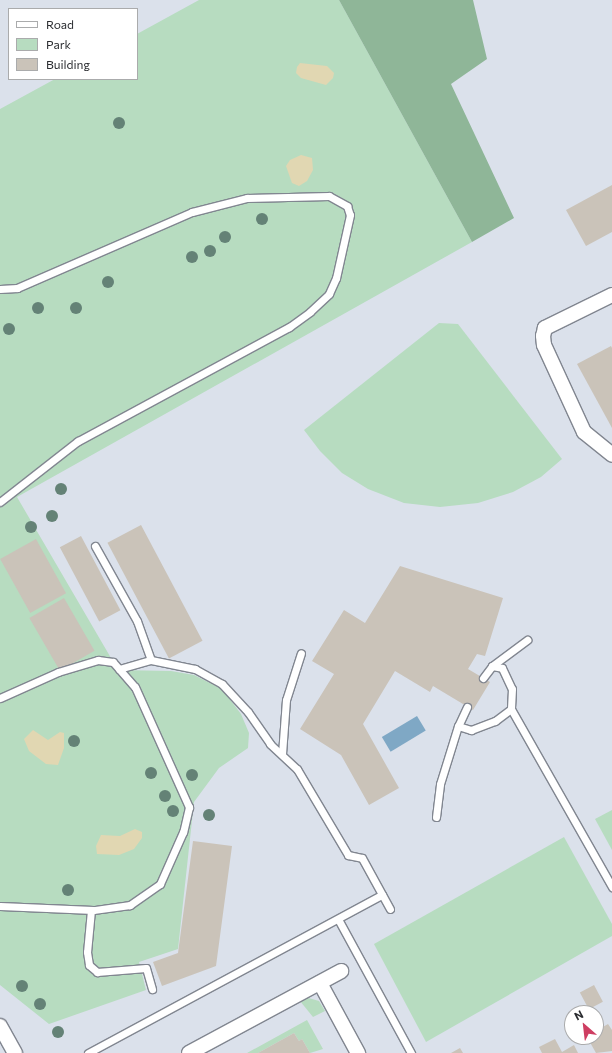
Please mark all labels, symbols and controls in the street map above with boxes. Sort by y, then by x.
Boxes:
legend [8,8,138,80]
text: Road [46,17,74,31]
text: Park [46,37,71,51]
text: Building [46,57,90,71]
north arrow [564,1005,604,1045]
text: N [572,1007,585,1023]

